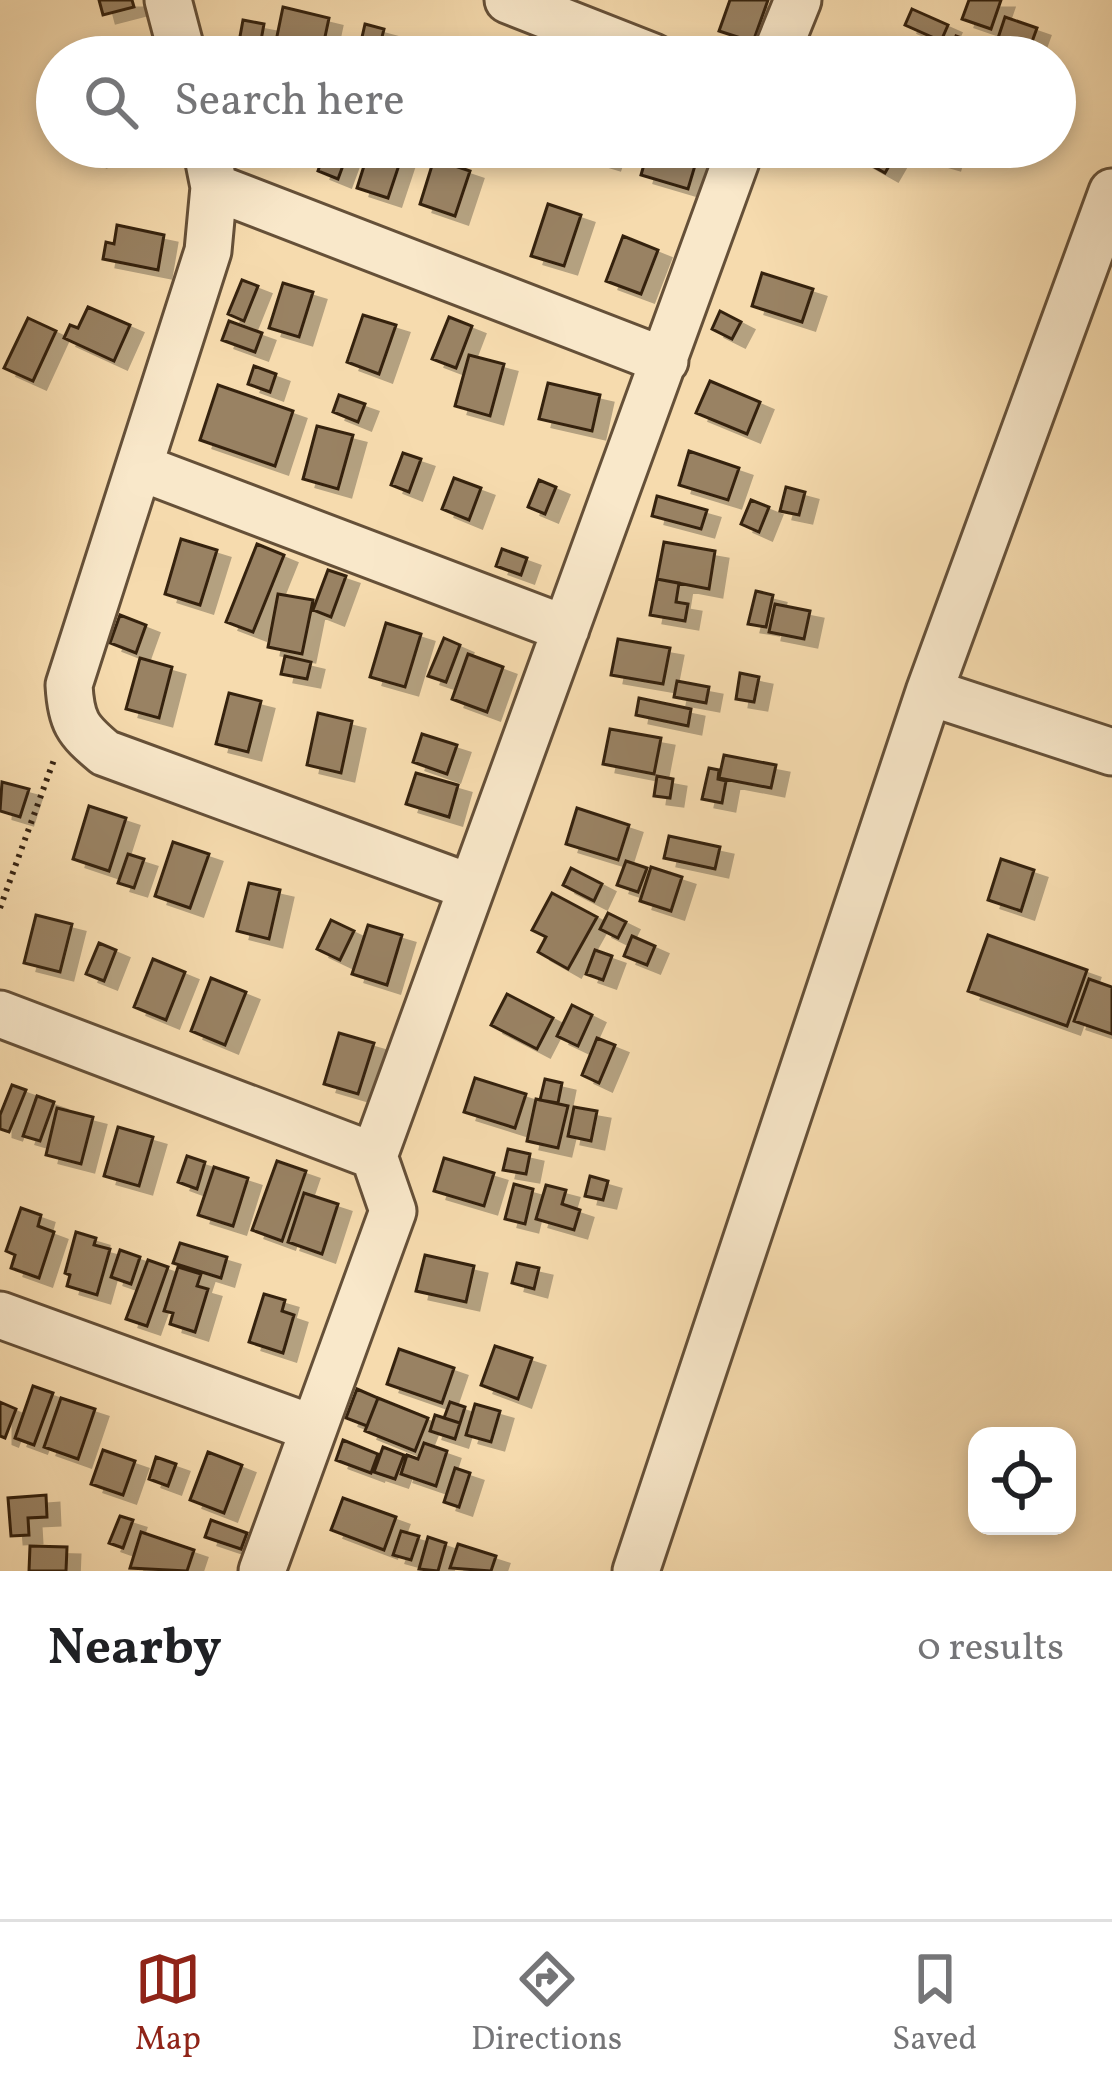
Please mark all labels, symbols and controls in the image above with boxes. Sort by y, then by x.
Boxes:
search box [36,36,1076,168]
icon: search [78,69,144,135]
text: Search here [174,71,405,134]
map controls [968,1427,1076,1535]
button: locate [968,1427,1076,1535]
text: Nearby [48,1614,222,1685]
text: 0 results [917,1622,1064,1676]
tab: Map [135,1946,201,2064]
tab: Directions [471,1946,622,2064]
tab: Saved [892,1946,977,2064]

